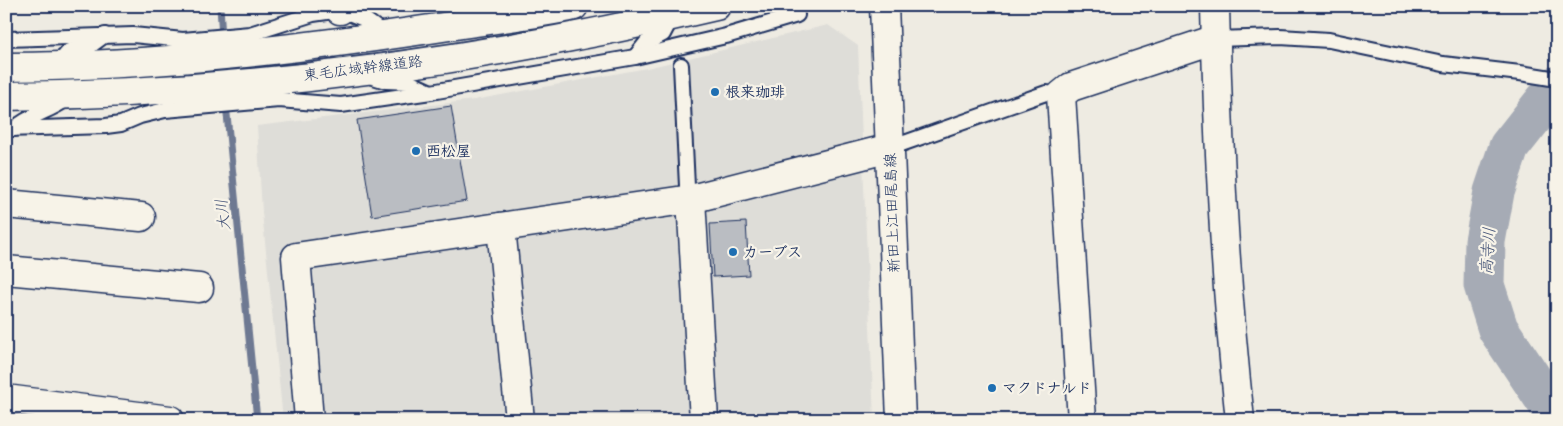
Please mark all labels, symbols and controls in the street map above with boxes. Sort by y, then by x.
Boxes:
street label: 東毛広域幹線道路 [302,50,424,84]
place label: 根来珈琲 [725,81,785,101]
marker: 根来珈琲 [709,86,721,98]
place label: 西松屋 [426,140,471,160]
marker: 西松屋 [410,145,422,157]
street label: 新田上江田尾島線 [879,153,903,273]
water label: 大川 [209,198,234,232]
water label: 高寺川 [1474,226,1499,276]
place label: カーブス [743,241,802,261]
marker: カーブス [727,246,739,258]
place label: マクドナルド [1002,377,1091,397]
marker: マクドナルド [986,382,998,394]

